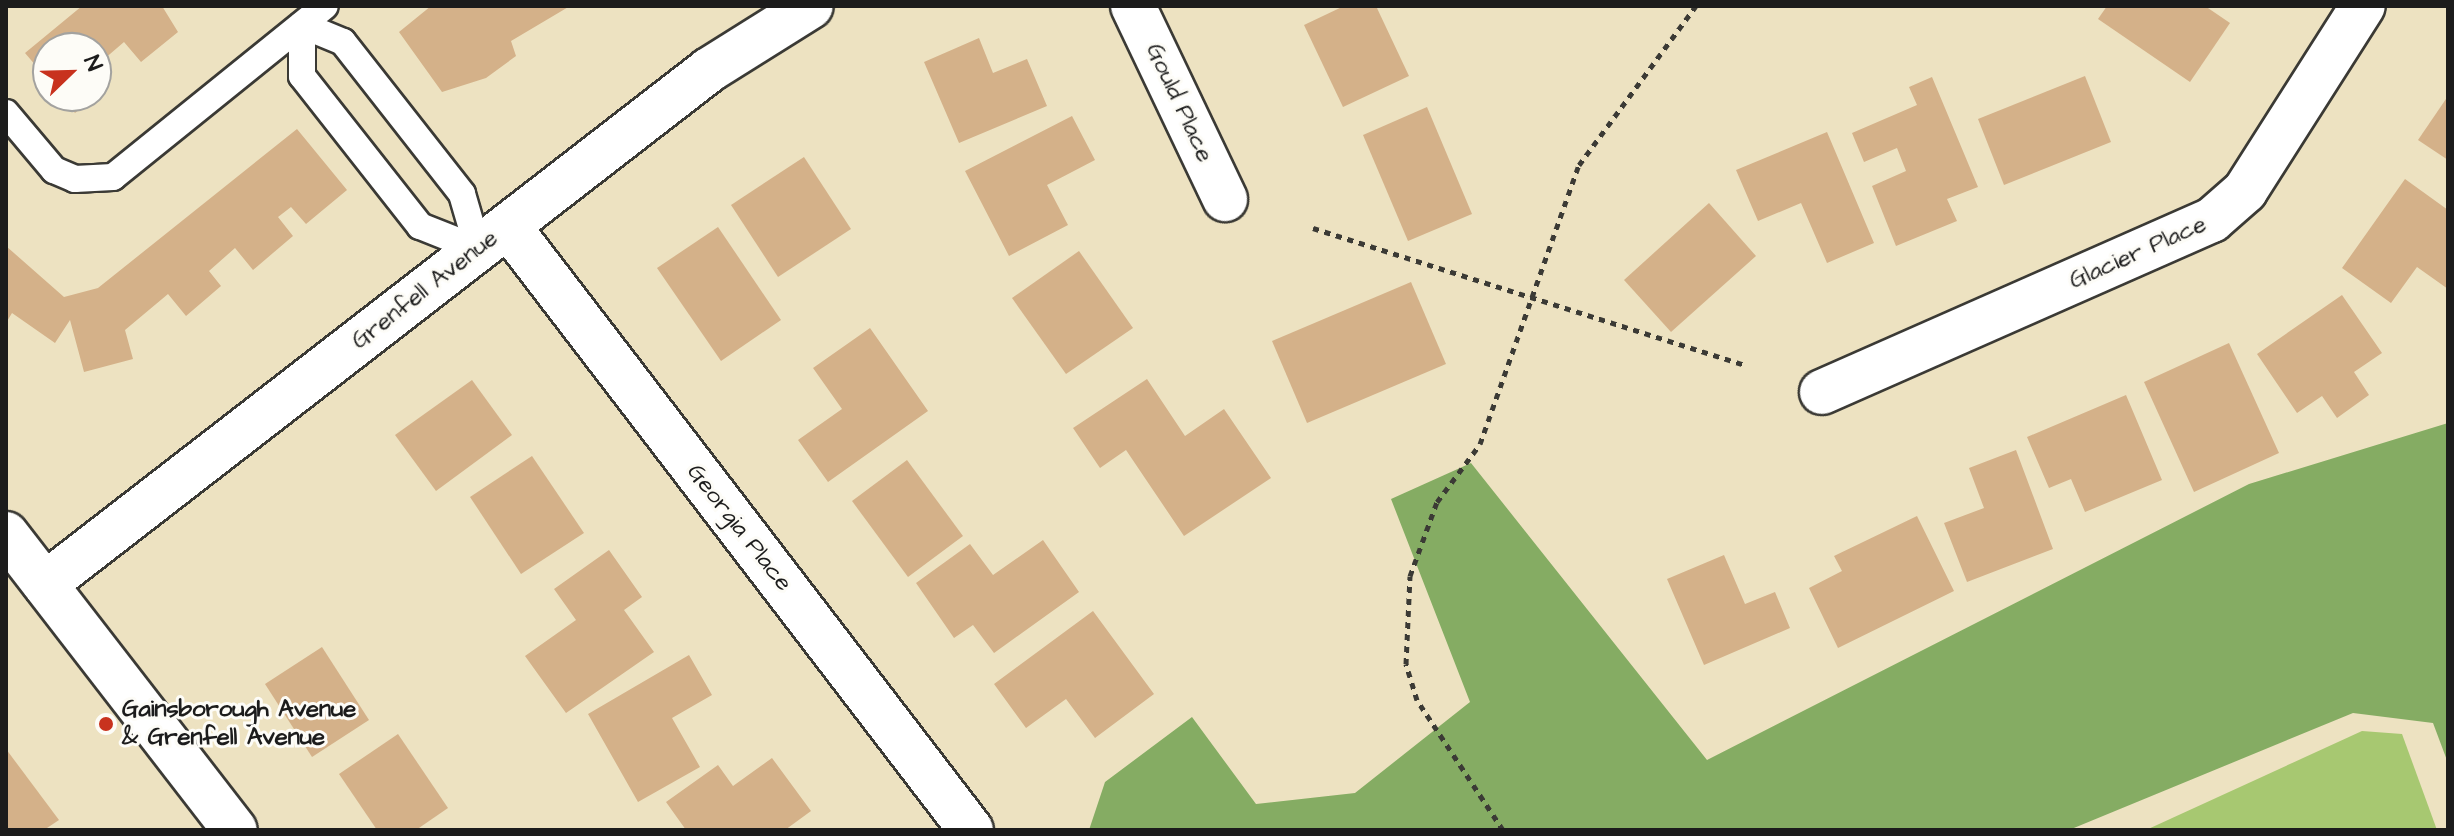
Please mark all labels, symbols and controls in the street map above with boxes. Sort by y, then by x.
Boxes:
north arrow [32,32,112,112]
street label: Gould Place [1139,39,1219,167]
text: N [76,51,110,76]
street label: Glacier Place [2065,210,2211,296]
street label: Grenfell Avenue [346,224,504,356]
street label: Georgia Place [680,459,798,597]
place label: Gainsborough Avenue & Grenfell Avenue [122,696,356,752]
marker: Gainsborough Avenue & Grenfell Avenue [97,715,115,733]

